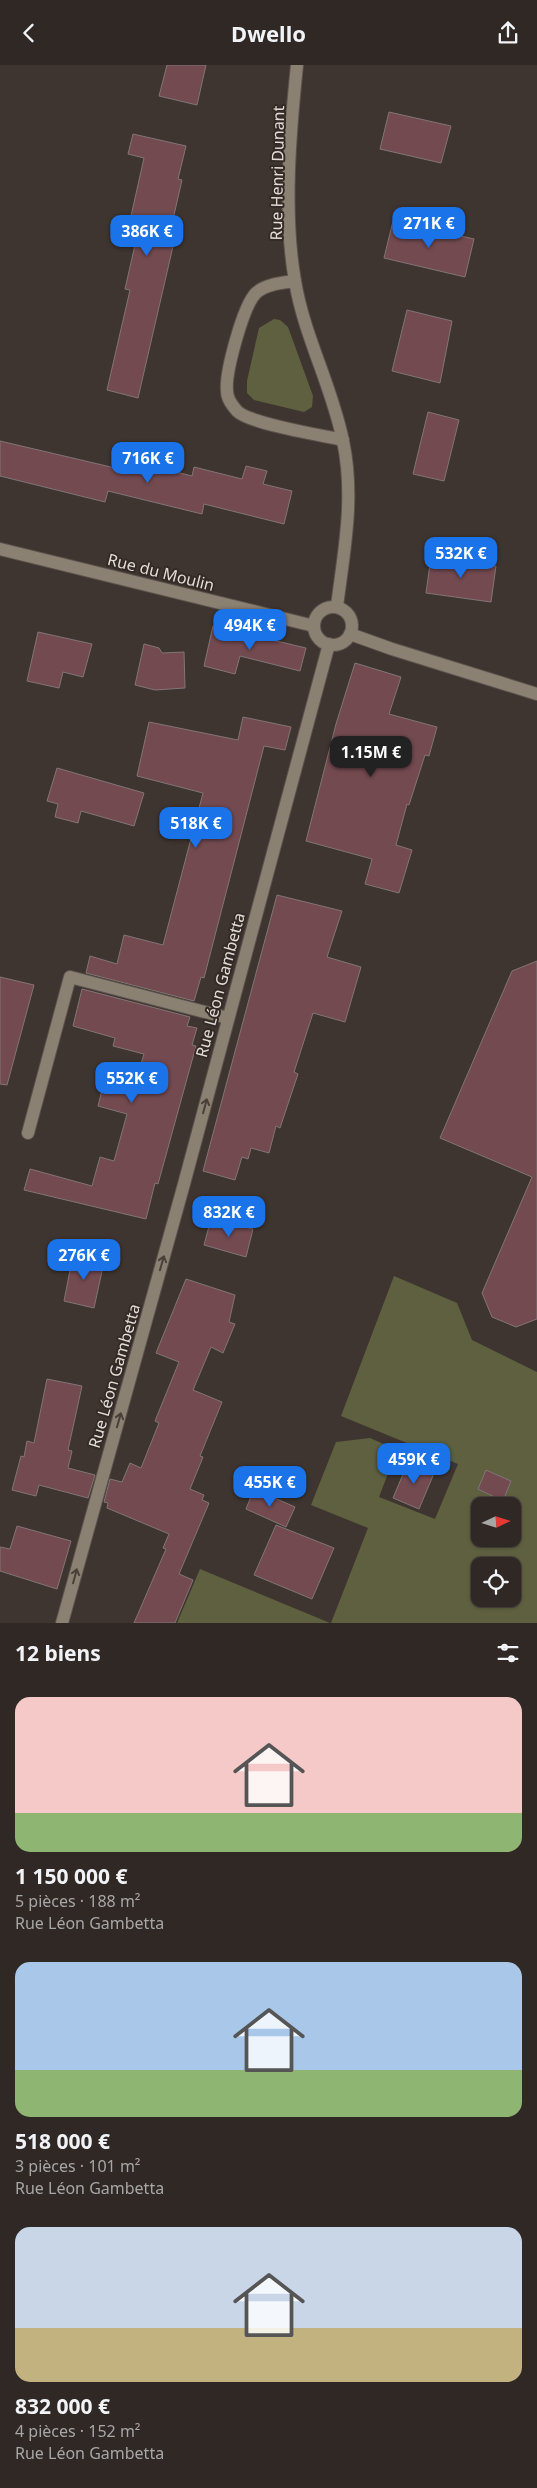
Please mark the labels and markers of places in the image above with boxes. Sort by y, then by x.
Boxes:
pin: 271K € [388,207,470,249]
pin: 386K € [106,215,188,257]
pin: 716K € [107,441,189,484]
pin: 532K € [420,537,502,579]
pin: 494K € [209,609,291,651]
pin: 1.15M € [325,735,417,778]
pin: 518K € [155,807,237,849]
pin: 552K € [91,1061,173,1104]
pin: 832K € [188,1195,270,1238]
pin: 276K € [43,1239,125,1281]
pin: 459K € [373,1443,455,1485]
pin: 455K € [229,1465,311,1508]

